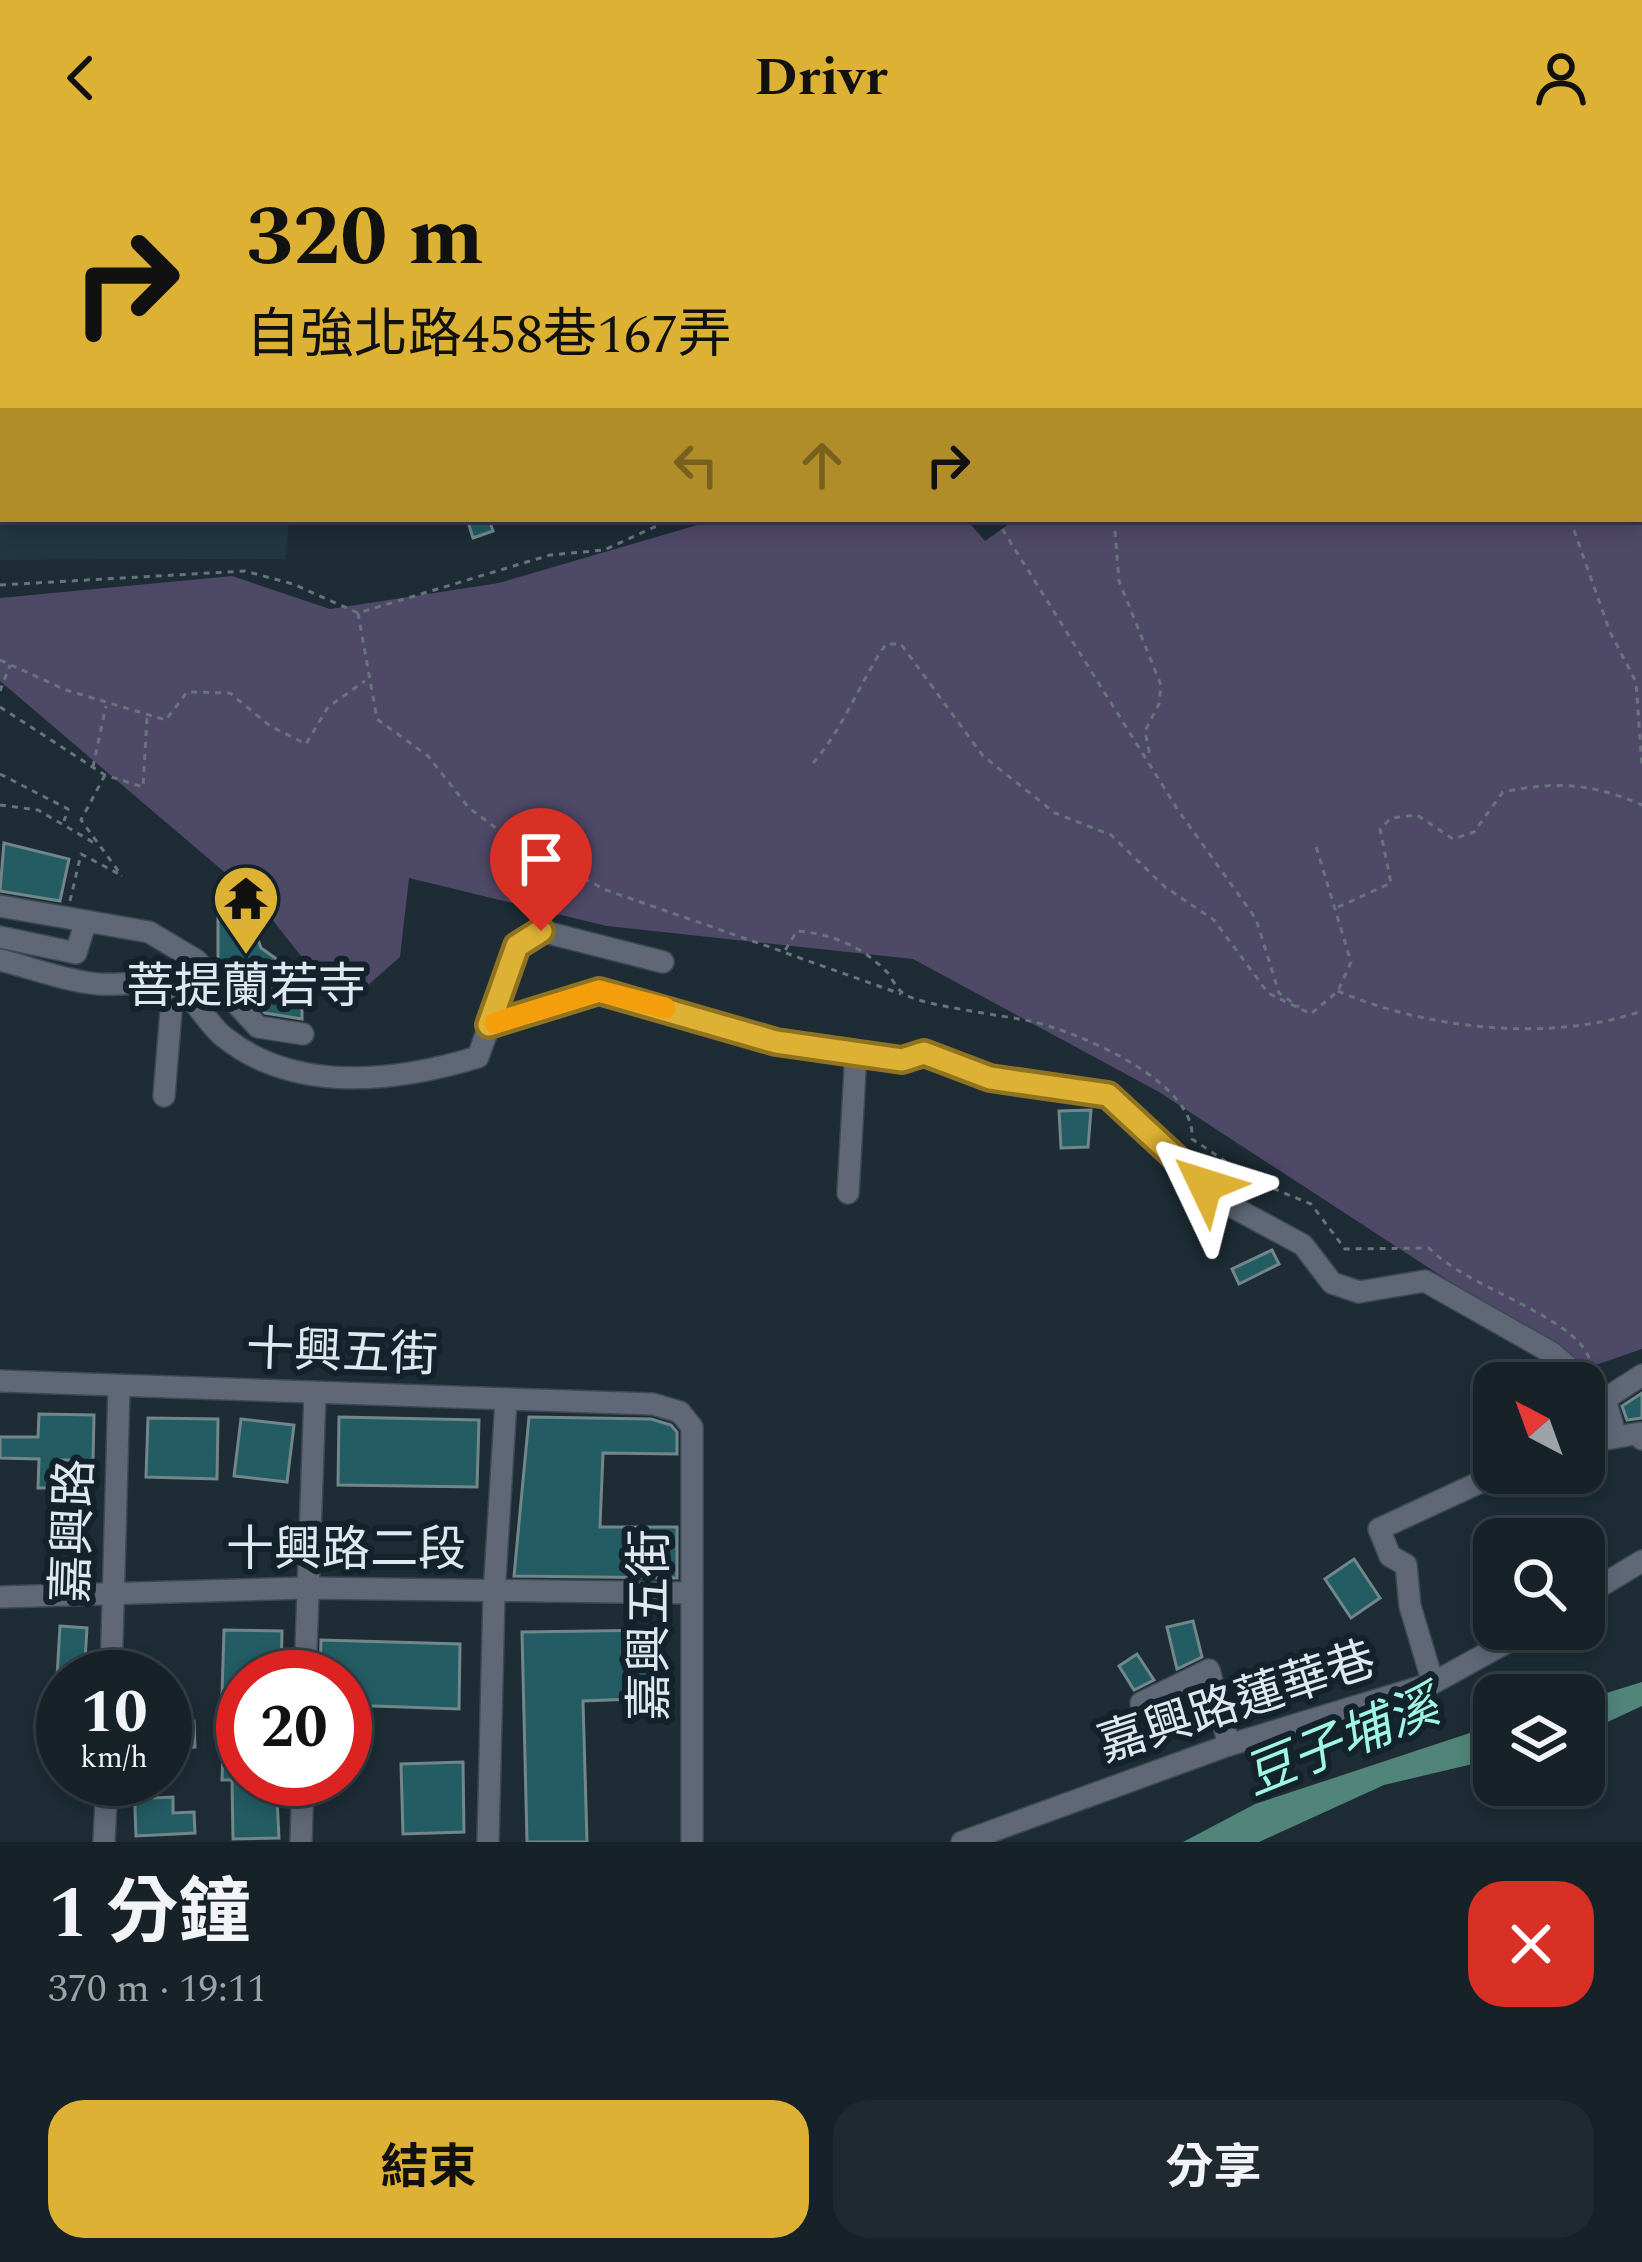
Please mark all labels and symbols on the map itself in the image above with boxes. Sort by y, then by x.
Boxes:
pin [490,808,592,931]
temple icon: 菩提蘭若寺 [211,863,281,957]
place label: 菩提蘭若寺 [126,951,366,1024]
position arrow [1142,1122,1268,1248]
street label: 十興五街 [245,1313,439,1393]
north arrow [1473,1362,1605,1494]
street label: 嘉興路 [35,1458,113,1604]
street label: 十興路二段 [226,1514,466,1587]
street label: 嘉興五街 [614,1529,687,1721]
street label: 嘉興路蓮華巷 [1089,1624,1385,1782]
speed limit sign: 20 [216,1650,372,1806]
water label: 豆子埔溪 [1233,1666,1457,1817]

